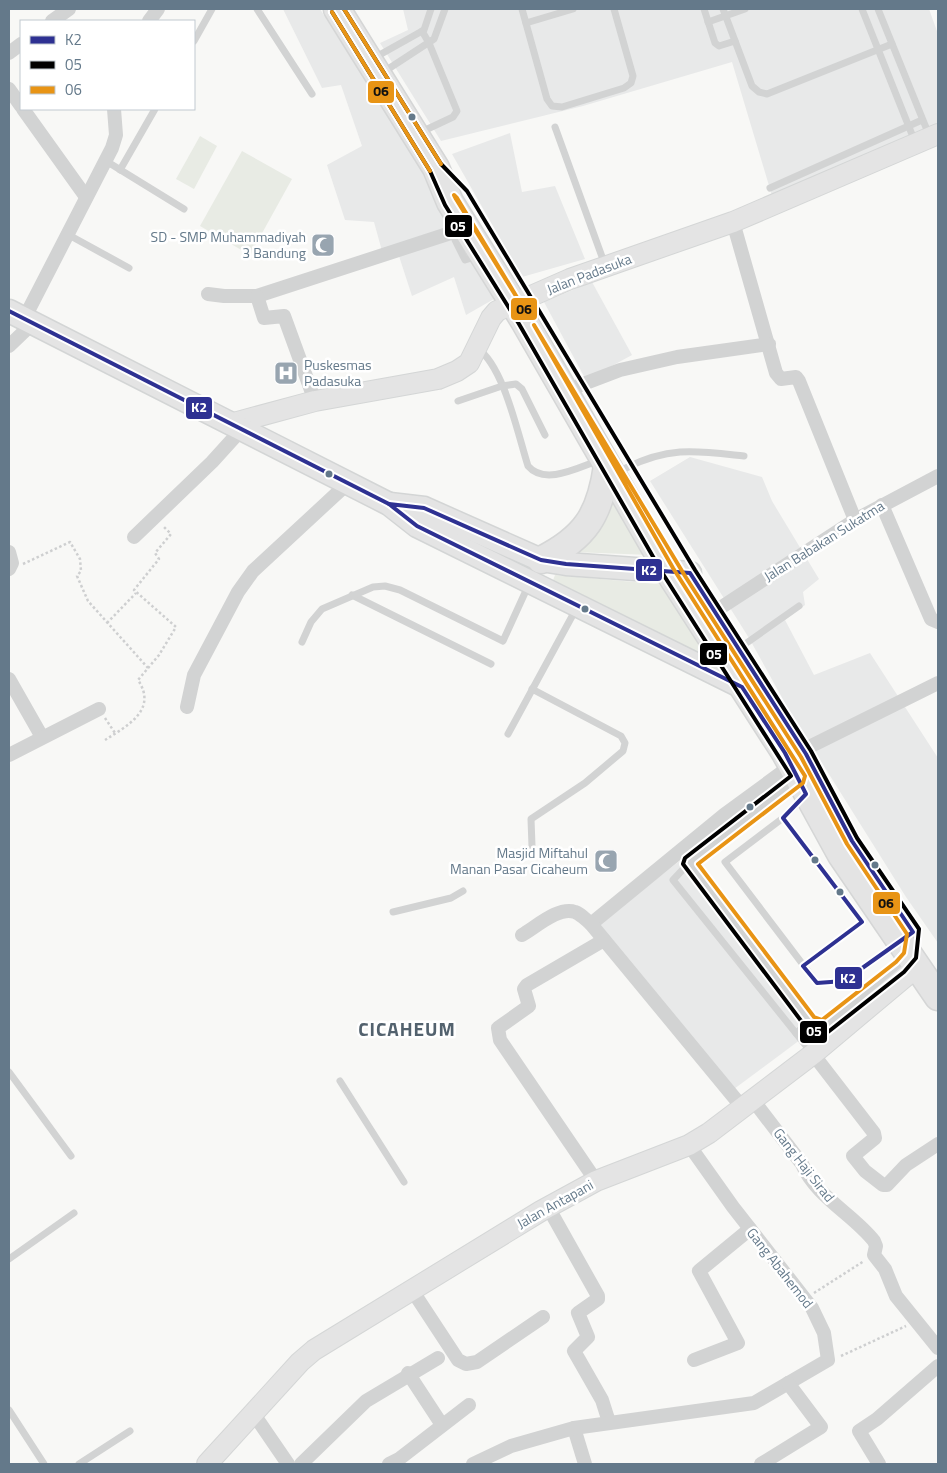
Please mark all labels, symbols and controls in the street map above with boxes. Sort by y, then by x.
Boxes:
legend [20,20,195,110]
text: K2 [65,28,82,51]
text: 05 [65,53,82,76]
text: 06 [65,78,82,101]
line badge: 06 [367,80,395,104]
text: 06 [373,80,389,101]
unlabelled marker [407,112,417,122]
line badge: 05 [444,214,473,238]
text: 05 [450,215,466,236]
place label: SD - SMP Muhammadiyah 3 Bandung [151,226,306,263]
mosque icon: SD - SMP Muhammadiyah 3 Bandung [310,232,336,258]
street label: Jalan Padasuka [543,248,634,299]
line badge: 06 [510,297,538,321]
text: 06 [516,298,532,319]
place label: Puskesmas Padasuka [304,354,372,391]
hospital icon: Puskesmas Padasuka [273,360,299,386]
line badge: K2 [185,396,213,420]
text: K2 [191,396,207,417]
unlabelled marker [324,469,334,479]
street label: Jalan Babakan Sukatma [759,495,888,586]
line badge: K2 [635,558,663,582]
text: K2 [641,559,657,580]
unlabelled marker [580,604,590,614]
line badge: 05 [699,642,728,666]
text: 05 [706,643,722,664]
unlabelled marker [745,802,755,812]
place label: Masjid Miftahul Manan Pasar Cicaheum [450,842,588,879]
mosque icon: Masjid Miftahul Manan Pasar Cicaheum [593,848,619,874]
unlabelled marker [810,855,820,865]
unlabelled marker [870,860,880,870]
unlabelled marker [835,887,845,897]
line badge: 06 [872,891,901,915]
text: 06 [878,892,894,913]
line badge: K2 [834,966,863,990]
text: K2 [840,967,856,988]
district label: CICAHEUM [358,1014,456,1043]
line badge: 05 [799,1020,828,1044]
text: 05 [806,1020,822,1041]
street label: Gang Haji Sirad [769,1123,840,1206]
street label: Jalan Antapani [513,1174,597,1233]
street label: Gang Abahemod [742,1223,819,1312]

